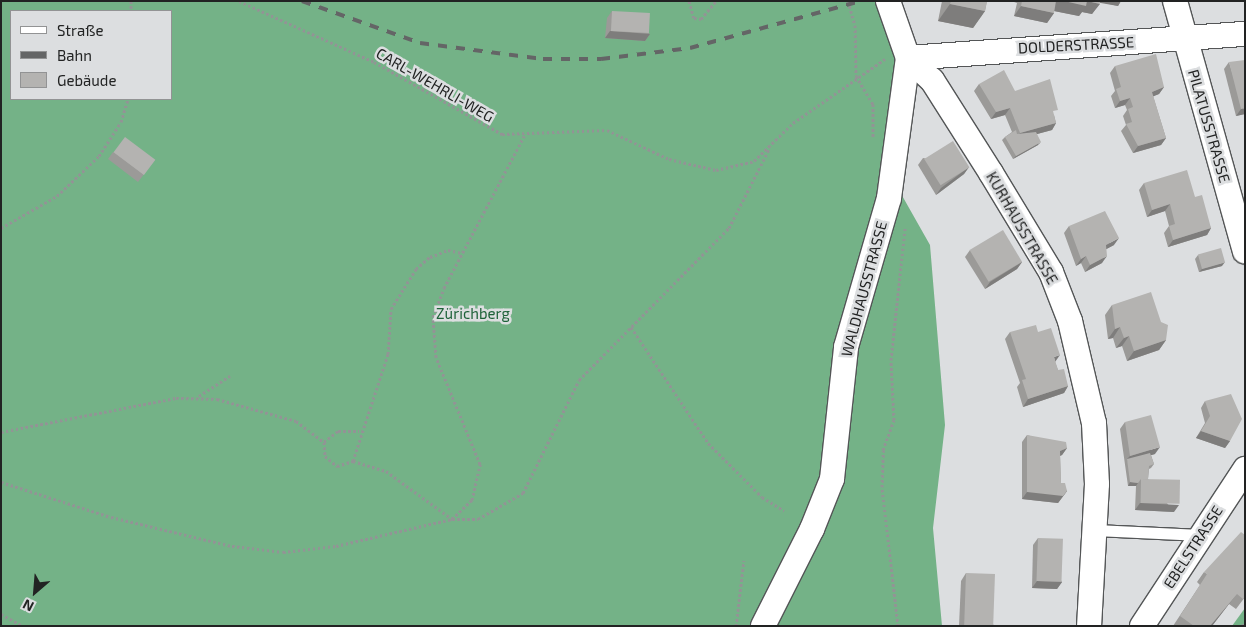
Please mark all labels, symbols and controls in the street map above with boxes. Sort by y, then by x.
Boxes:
legend [10,10,172,100]
text: Straße [57,21,103,39]
street label: DOLDERSTRASSE [1017,33,1135,57]
street label: CARL-WEHRLI-WEG [373,44,497,126]
text: Bahn [57,46,92,64]
street label: PILATUSSTRASSE [1184,67,1234,185]
text: Gebäude [57,71,116,89]
street label: KURHAUSSTRASSE [983,169,1061,287]
street label: WALDHAUSSTRASSE [837,219,891,359]
park label: Zürichberg [436,305,510,323]
street label: EBELSTRASSE [1160,502,1226,592]
north arrow [10,567,60,617]
text: N [20,596,36,616]

